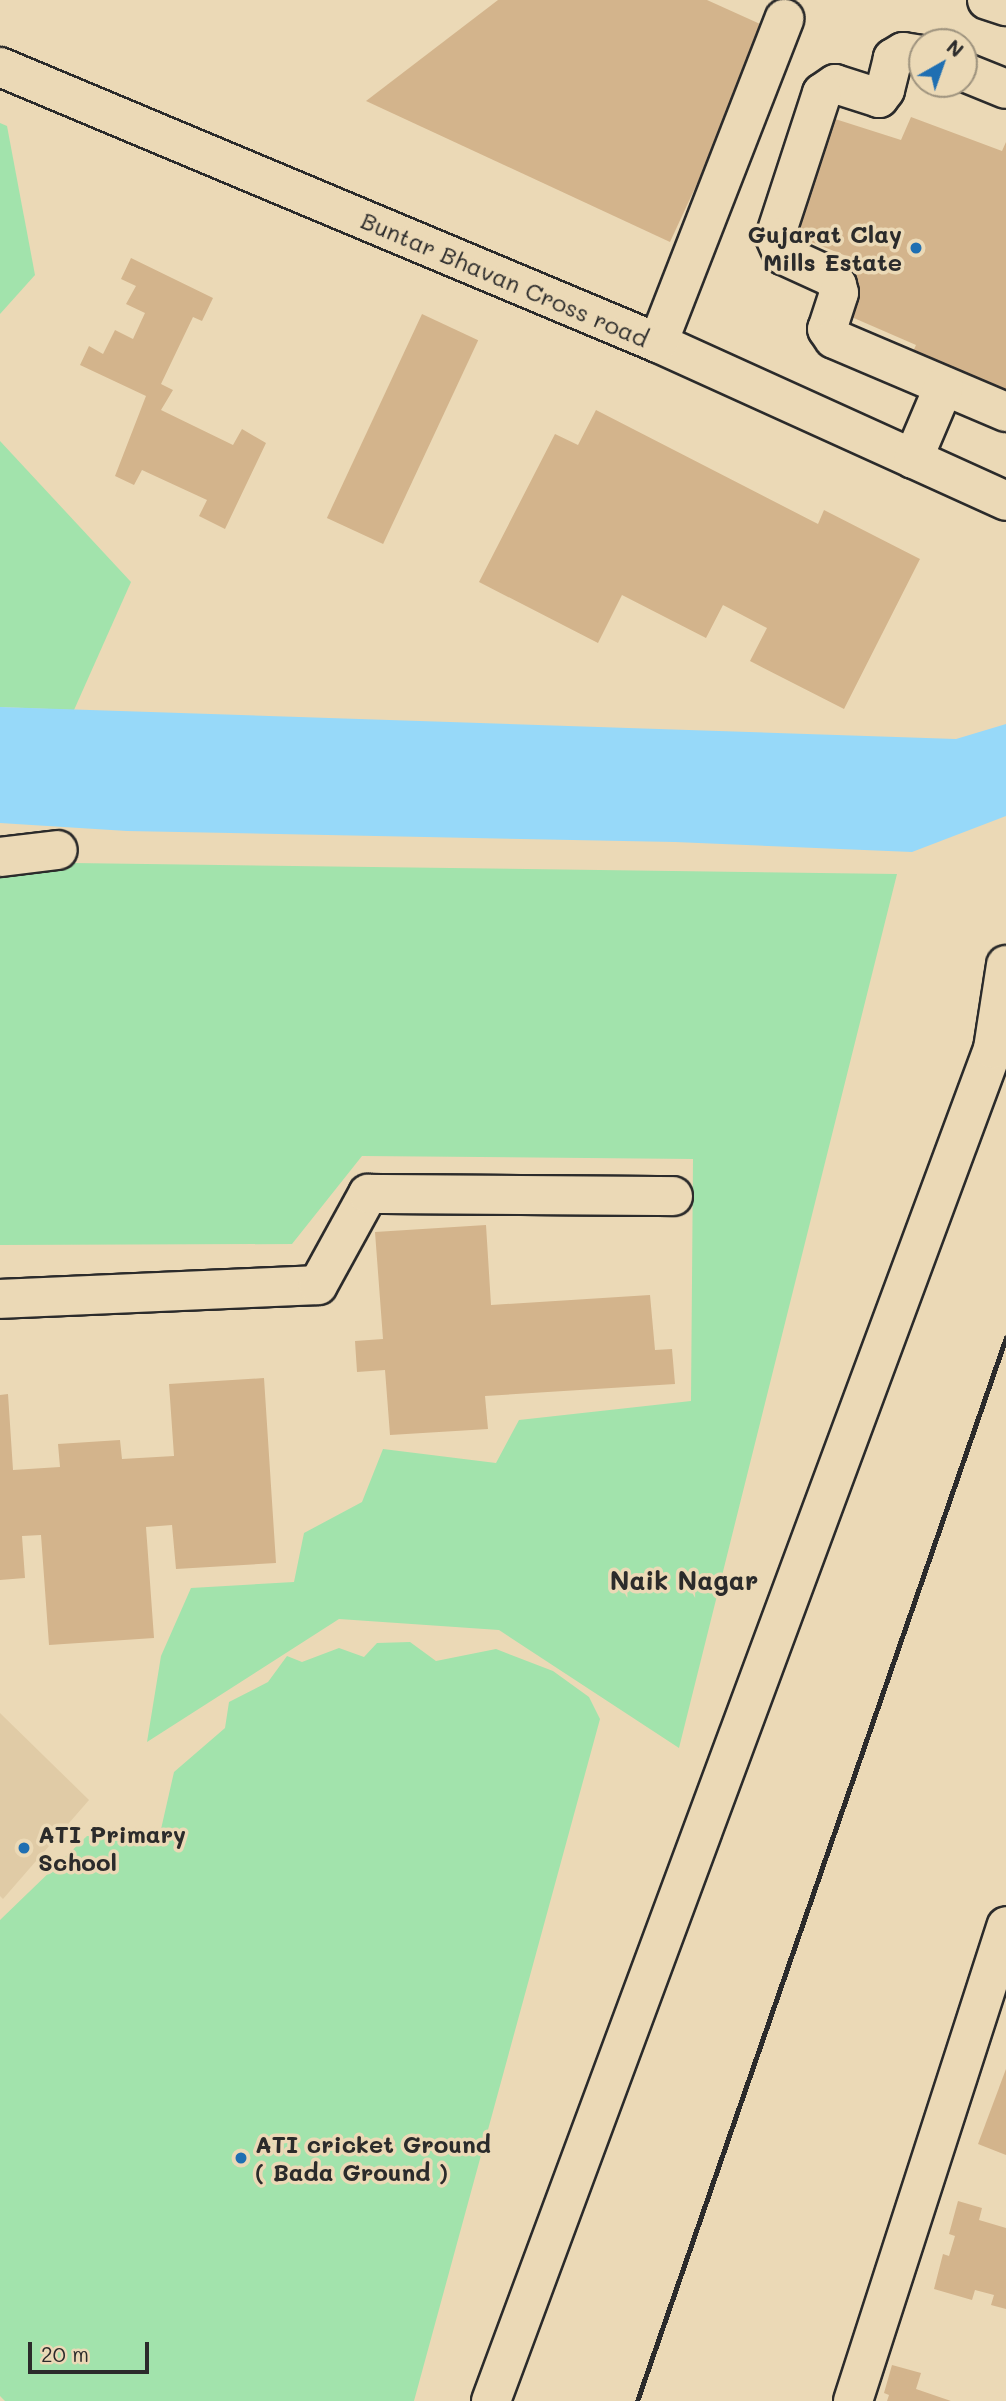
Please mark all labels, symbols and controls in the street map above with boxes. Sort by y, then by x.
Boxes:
north arrow [908,28,978,98]
text: N [942,34,969,62]
street label: Buntar Bhavan Cross road [357,205,653,353]
place label: Gujarat Clay Mills Estate [747,220,902,276]
marker: Gujarat Clay Mills Estate [908,240,924,256]
district label: Naik Nagar [610,1565,758,1597]
place label: ATI Primary School [38,1820,186,1876]
marker: ATI Primary School [16,1840,32,1856]
place label: ATI cricket Ground ( Bada Ground ) [255,2130,491,2186]
marker: ATI cricket Ground ( Bada Ground ) [233,2150,249,2166]
scale bar [32,2328,152,2372]
text: 20 m [41,2340,89,2367]

